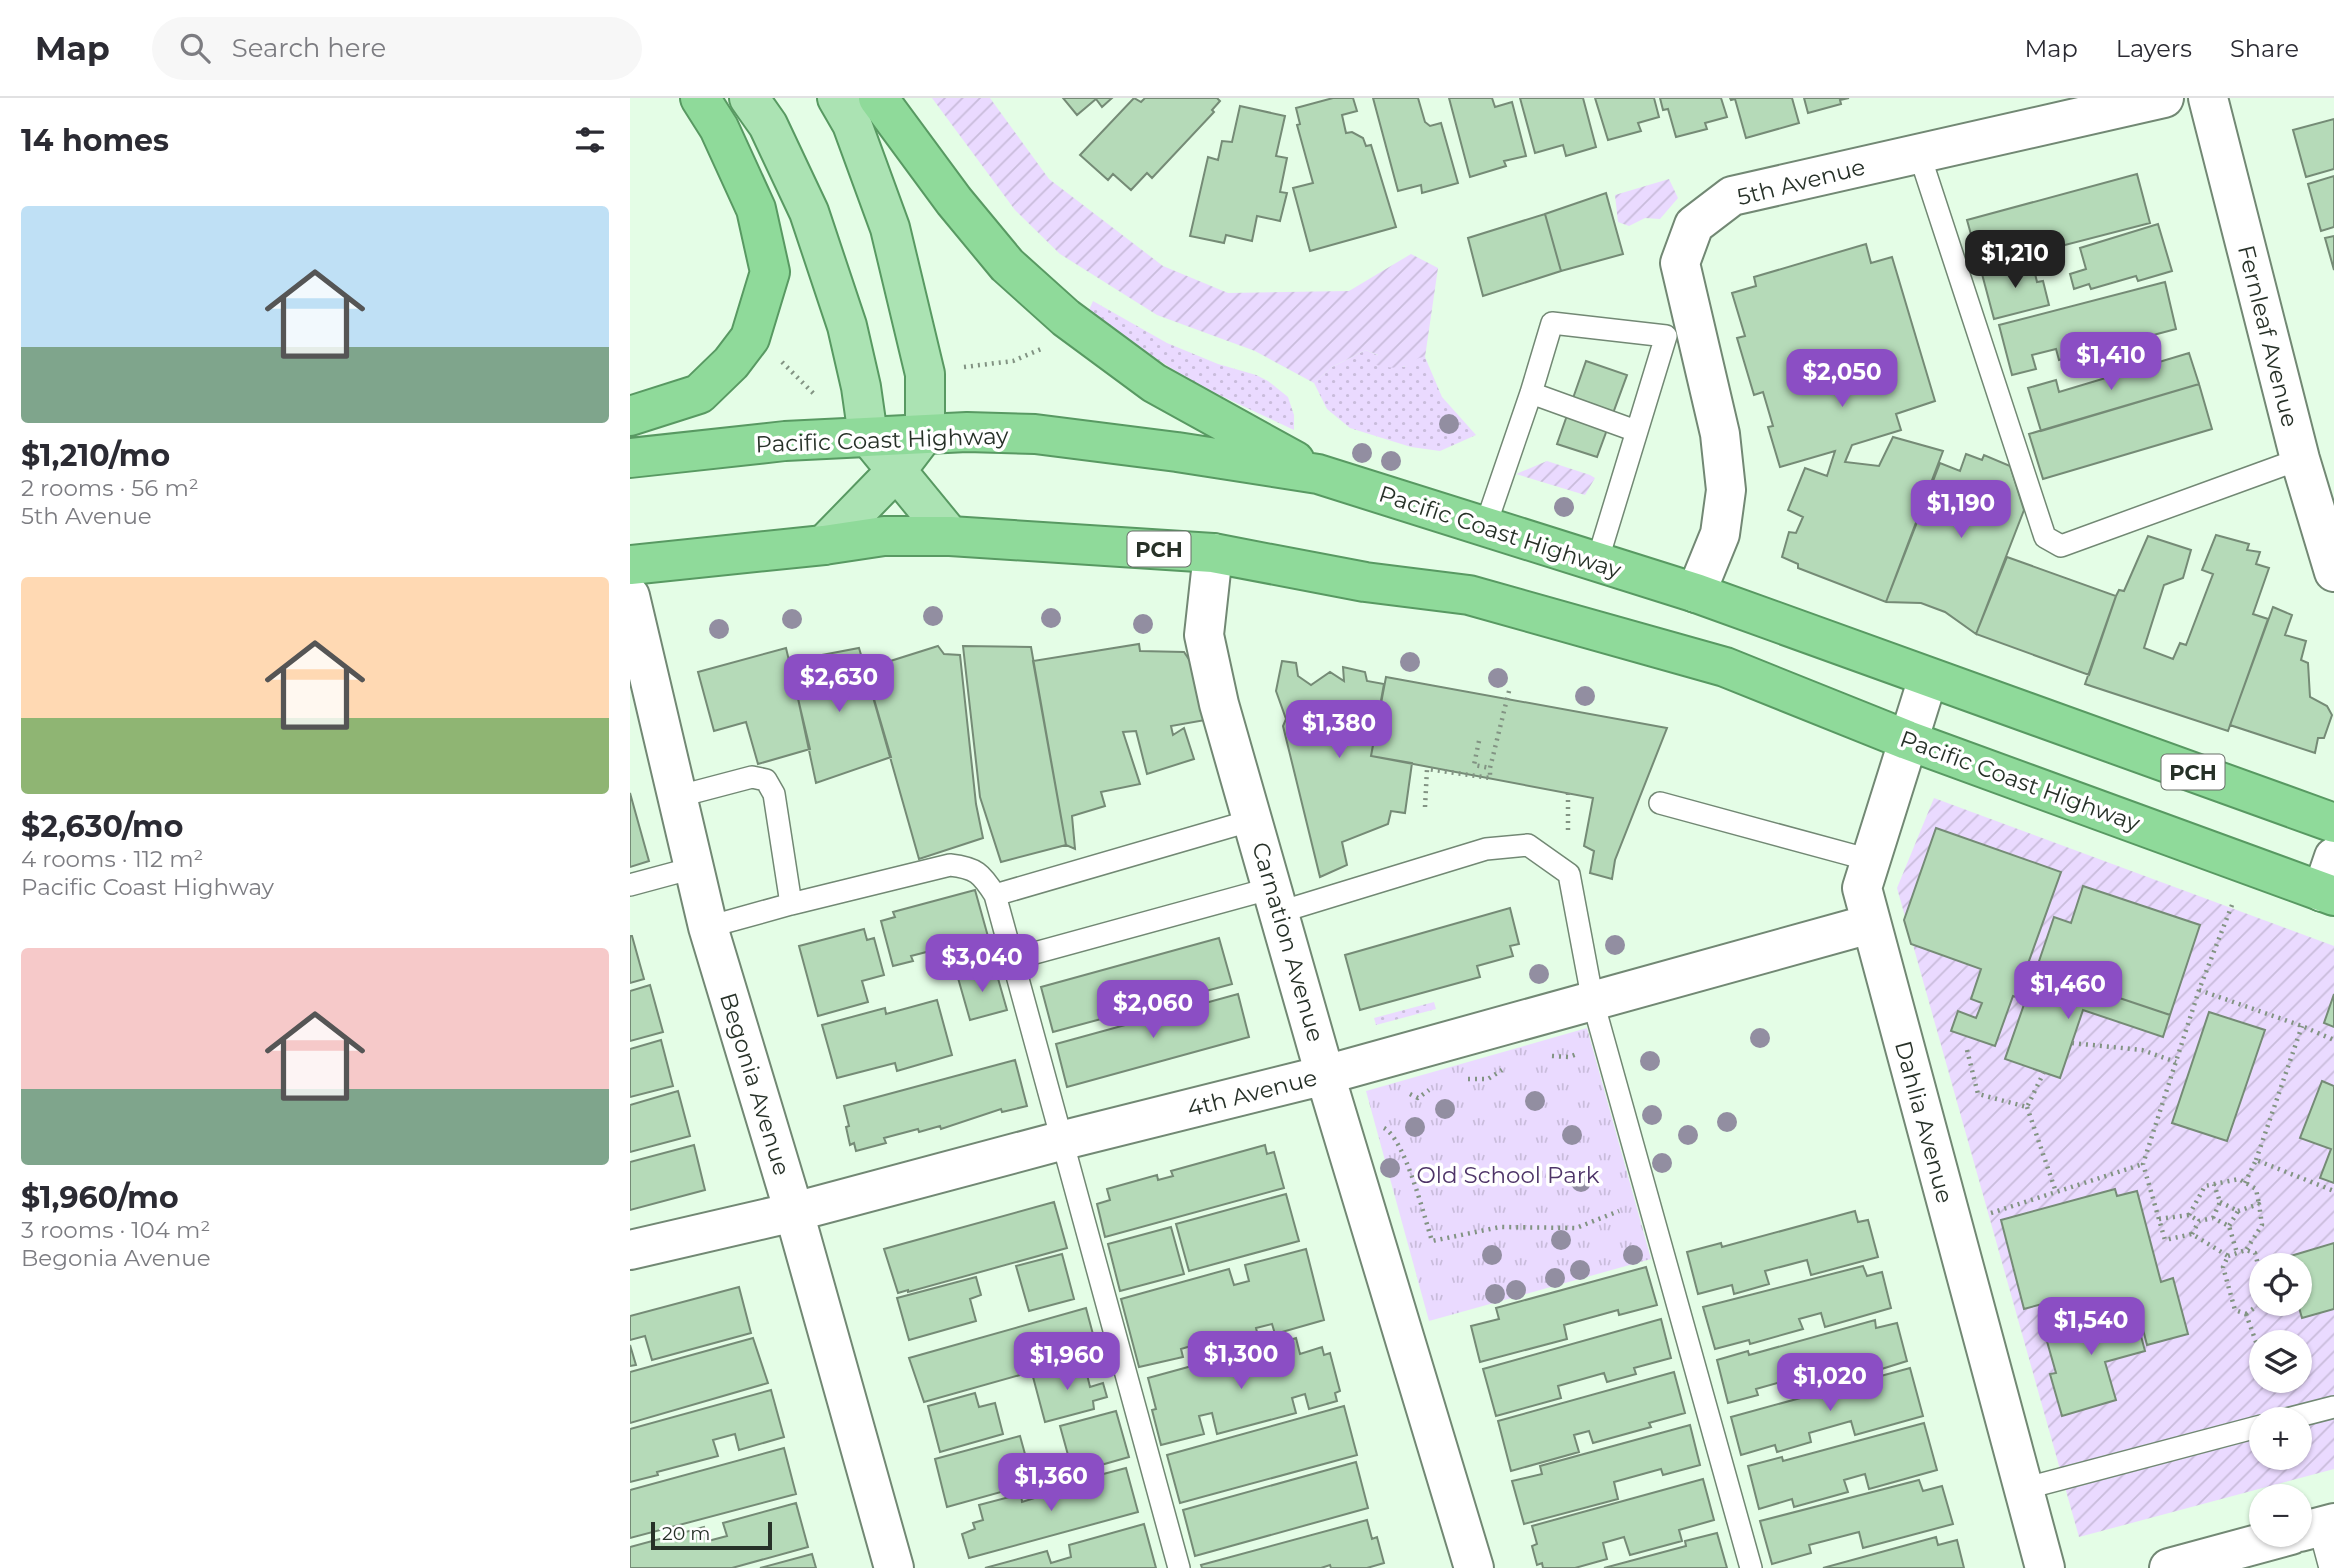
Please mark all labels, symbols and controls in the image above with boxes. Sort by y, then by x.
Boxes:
search box [152,17,642,80]
text: Map [35,28,110,68]
icon: search [176,29,214,67]
text: Search here [232,32,386,64]
text: Map [2024,34,2078,63]
text: Layers [2116,34,2192,63]
text: Share [2230,34,2299,63]
icon: filters [571,121,609,159]
text: 14 homes [21,122,169,159]
street label: 5th Avenue [1734,153,1868,211]
pin: $1,210 [1958,230,2072,290]
text: $1,210 [1981,239,2049,267]
street label: Fernleaf Avenue [2232,242,2304,430]
icon: home [252,251,378,377]
pin: $1,410 [2054,332,2168,392]
text: $1,410 [2076,341,2146,369]
pin: $2,050 [1785,350,1899,409]
text: $2,050 [1802,358,1882,386]
street label: Pacific Coast Highway [755,422,1009,458]
text: $1,210/mo [21,437,170,474]
text: 2 rooms · 56 m² [21,474,199,502]
street label: Pacific Coast Highway [1375,480,1625,585]
pin: $1,190 [1904,480,2018,540]
text: $1,190 [1927,489,1995,517]
text: 5th Avenue [21,502,152,530]
road number: PCH [1128,532,1190,566]
icon: home [252,622,378,748]
pin: $2,630 [782,654,896,714]
text: $2,630 [800,663,878,691]
pin: $1,380 [1282,700,1396,760]
text: $1,380 [1302,709,1376,737]
street label: Pacific Coast Highway [1896,725,2144,838]
road number: PCH [2162,754,2224,790]
text: $2,630/mo [21,808,183,845]
street label: Carnation Avenue [1246,839,1330,1045]
text: 4 rooms · 112 m² [21,845,203,873]
text: Pacific Coast Highway [21,873,274,901]
pin: $3,040 [925,934,1039,994]
text: $3,040 [941,943,1023,971]
pin: $1,460 [2011,962,2125,1021]
text: $1,460 [2030,970,2106,998]
pin: $2,060 [1096,981,1210,1040]
street label: Begonia Avenue [714,989,796,1179]
text: $2,060 [1113,989,1193,1017]
icon: home [252,993,378,1119]
street label: Dahlia Avenue [1889,1038,1959,1206]
street label: 4th Avenue [1184,1063,1320,1123]
park label: Old School Park [1416,1161,1600,1189]
text: $1,960/mo [21,1179,179,1216]
text: 3 rooms · 104 m² [21,1216,210,1244]
text: Begonia Avenue [21,1244,211,1272]
map controls [2249,1253,2312,1547]
button: locate [2249,1253,2312,1316]
pin: $1,540 [2034,1298,2148,1357]
text: $1,540 [2054,1306,2128,1334]
button: layers [2249,1330,2312,1393]
pin: $1,960 [1010,1332,1124,1392]
pin: $1,300 [1184,1332,1298,1391]
text: $1,300 [1204,1340,1278,1368]
text: $1,960 [1030,1341,1104,1369]
pin: $1,020 [1773,1354,1887,1413]
text: $1,020 [1793,1362,1867,1390]
button: + [2249,1407,2312,1470]
pin: $1,360 [994,1454,1108,1513]
text: $1,360 [1014,1462,1088,1490]
button: − [2249,1484,2312,1547]
scale bar [651,1519,772,1551]
text: 20 m [662,1522,710,1545]

